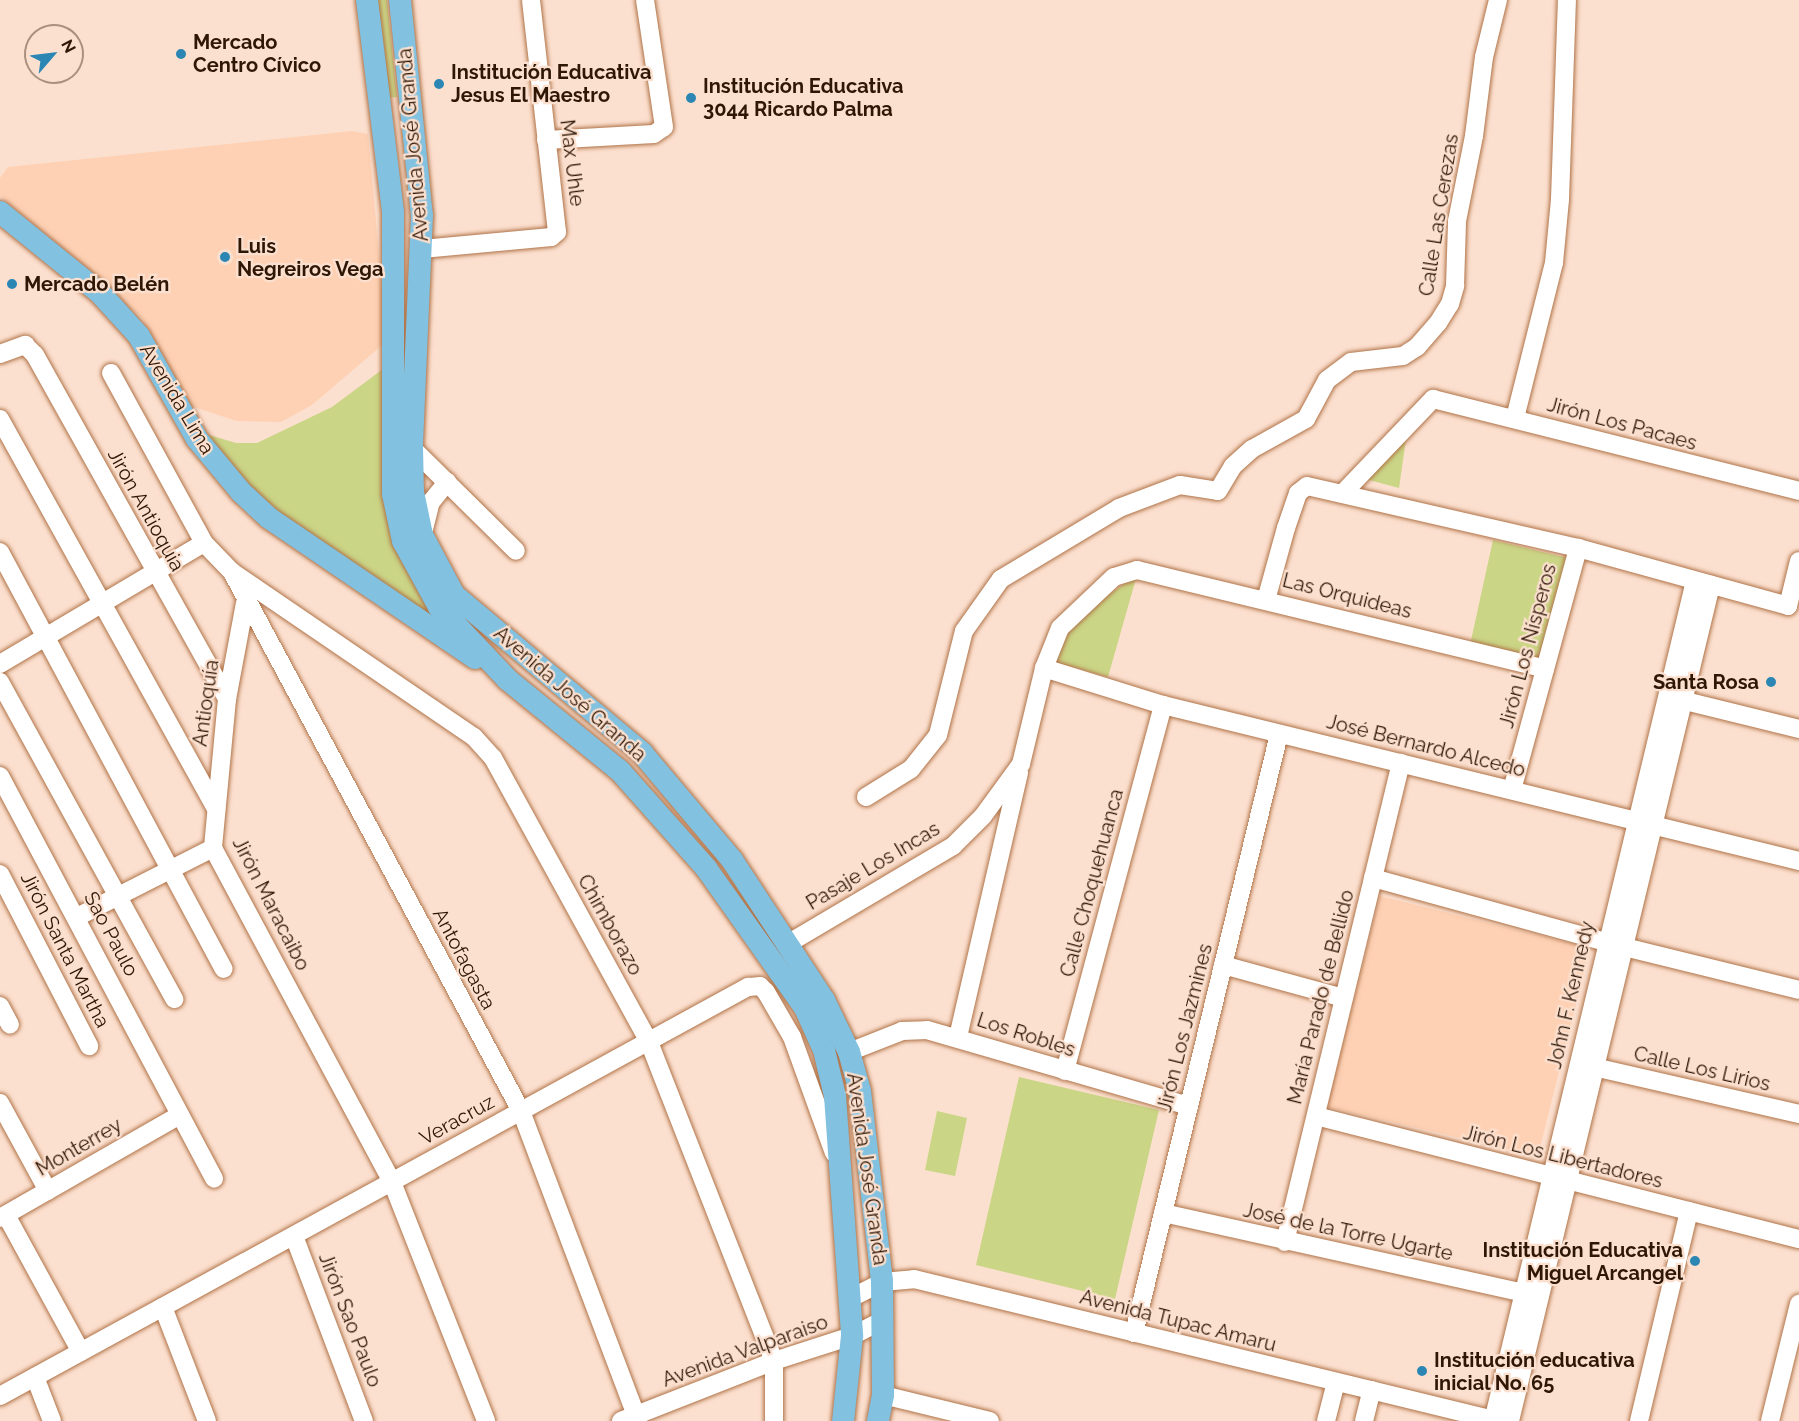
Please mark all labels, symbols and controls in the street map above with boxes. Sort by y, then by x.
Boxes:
north arrow [24,24,84,84]
place label: Mercado Centro Cívico [193,30,321,77]
text: N [57,36,80,56]
marker: Mercado Centro Cívico [174,47,188,61]
street label: Avenida José Granda [393,47,433,243]
place label: Institución Educativa Jesus El Maestro [451,60,652,107]
place label: Institución Educativa 3044 Ricardo Palma [703,74,904,121]
marker: Institución Educativa Jesus El Maestro [432,77,446,91]
marker: Institución Educativa 3044 Ricardo Palma [684,91,698,105]
street label: Max Uhle [555,118,589,208]
street label: Calle Las Cerezas [1414,132,1464,298]
place label: Luis Negreiros Vega [237,234,384,281]
marker: Luis Negreiros Vega [218,250,232,264]
place label: Mercado Belén [24,272,169,296]
marker: Mercado Belén [5,277,19,291]
street label: Avenida Lima [135,339,219,459]
street label: Jirón Los Pacaes [1545,392,1699,456]
street label: Jirón Antioquia [102,444,190,576]
street label: Jirón Los Nísperos [1495,561,1561,731]
street label: Las Orquideas [1280,568,1414,624]
street label: Avenida José Granda [489,621,651,767]
street label: Antioquía [188,658,224,748]
place label: Santa Rosa [1653,670,1759,694]
marker: Santa Rosa [1764,675,1778,689]
street label: José Bernardo Alcedo [1324,710,1528,782]
street label: Calle Choquehuanca [1055,786,1129,980]
street label: Pasaje Los Incas [802,817,944,915]
street label: Jirón Maracaibo [227,833,315,975]
street label: Jirón Santa Martha [15,868,115,1032]
street label: Chimborazo [572,870,648,980]
street label: María Parado de Bellido [1283,887,1359,1107]
street label: Sao Paulo [79,888,143,980]
street label: Antofagasta [427,904,501,1014]
street label: John F. Kennedy [1542,919,1600,1071]
street label: Jirón Los Jazmines [1152,941,1218,1115]
street label: Los Robles [974,1008,1078,1062]
street label: Calle Los Lirios [1631,1042,1773,1096]
street label: Avenida José Granda [842,1071,892,1267]
street label: Veracruz [416,1090,498,1150]
street label: Monterrey [32,1113,126,1181]
street label: Jirón Los Libertadores [1461,1121,1665,1193]
street label: José de la Torre Ugarte [1241,1198,1455,1266]
place label: Institución Educativa Miguel Arcangel [1482,1238,1683,1285]
street label: Jirón Sao Paulo [313,1249,387,1391]
marker: Institución Educativa Miguel Arcangel [1688,1254,1702,1268]
street label: Avenida Tupac Amaru [1077,1285,1279,1357]
street label: Avenida Valparaiso [659,1310,831,1392]
place label: Institución educativa inicial No. 65 [1434,1348,1635,1395]
marker: Institución educativa inicial No. 65 [1415,1364,1429,1378]

